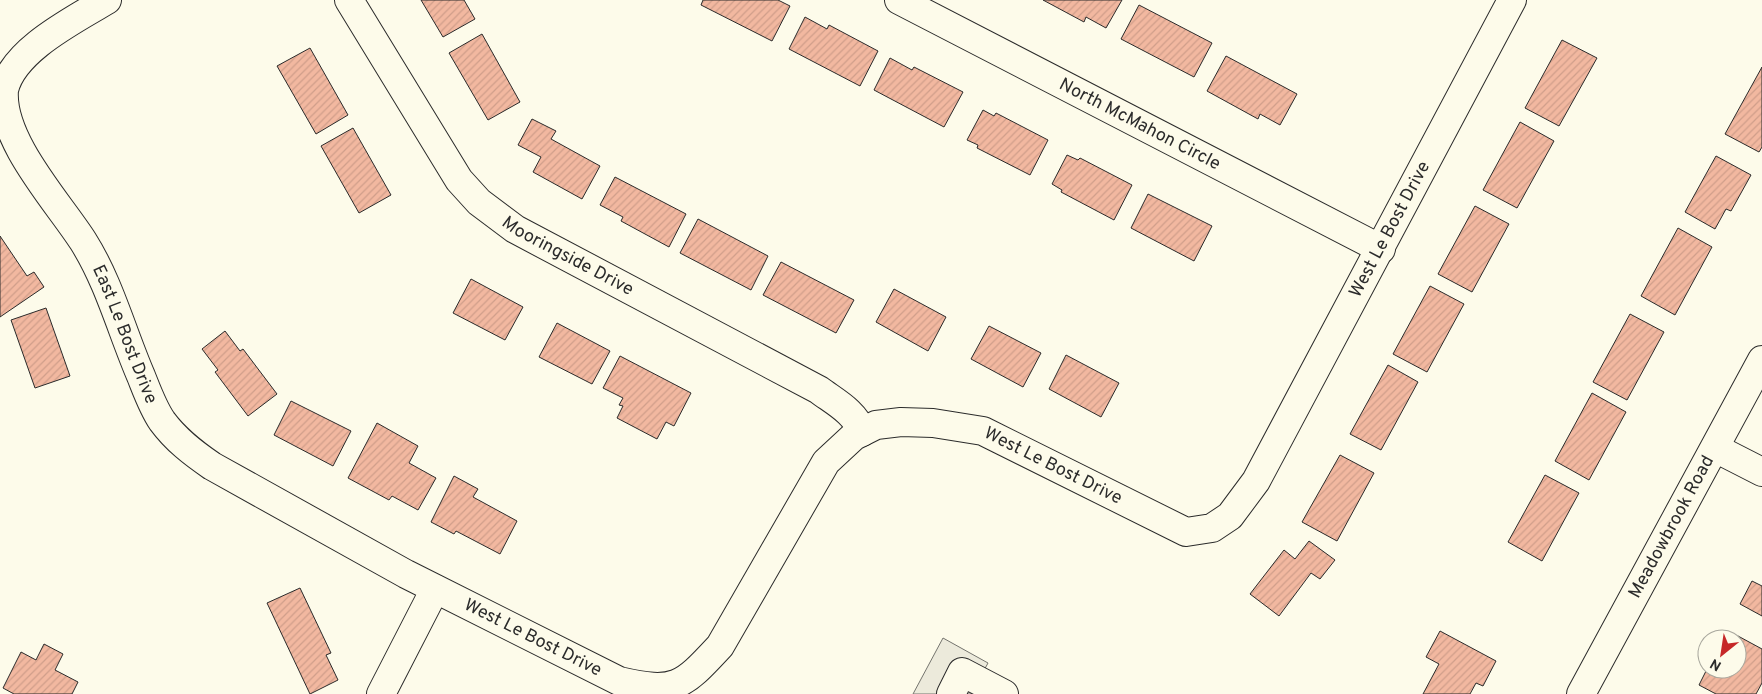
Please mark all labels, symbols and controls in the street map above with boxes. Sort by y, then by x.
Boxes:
street label: North McMahon Circle [1055,73,1224,176]
street label: West Le Bost Drive [1344,157,1436,302]
street label: Mooringside Drive [497,211,638,301]
street label: East Le Bost Drive [87,261,162,407]
street label: West Le Bost Drive [980,422,1126,510]
street label: Meadowbrook Road [1623,451,1720,602]
street label: West Le Bost Drive [460,593,606,682]
north arrow [1697,629,1747,679]
text: N [1708,654,1725,674]

